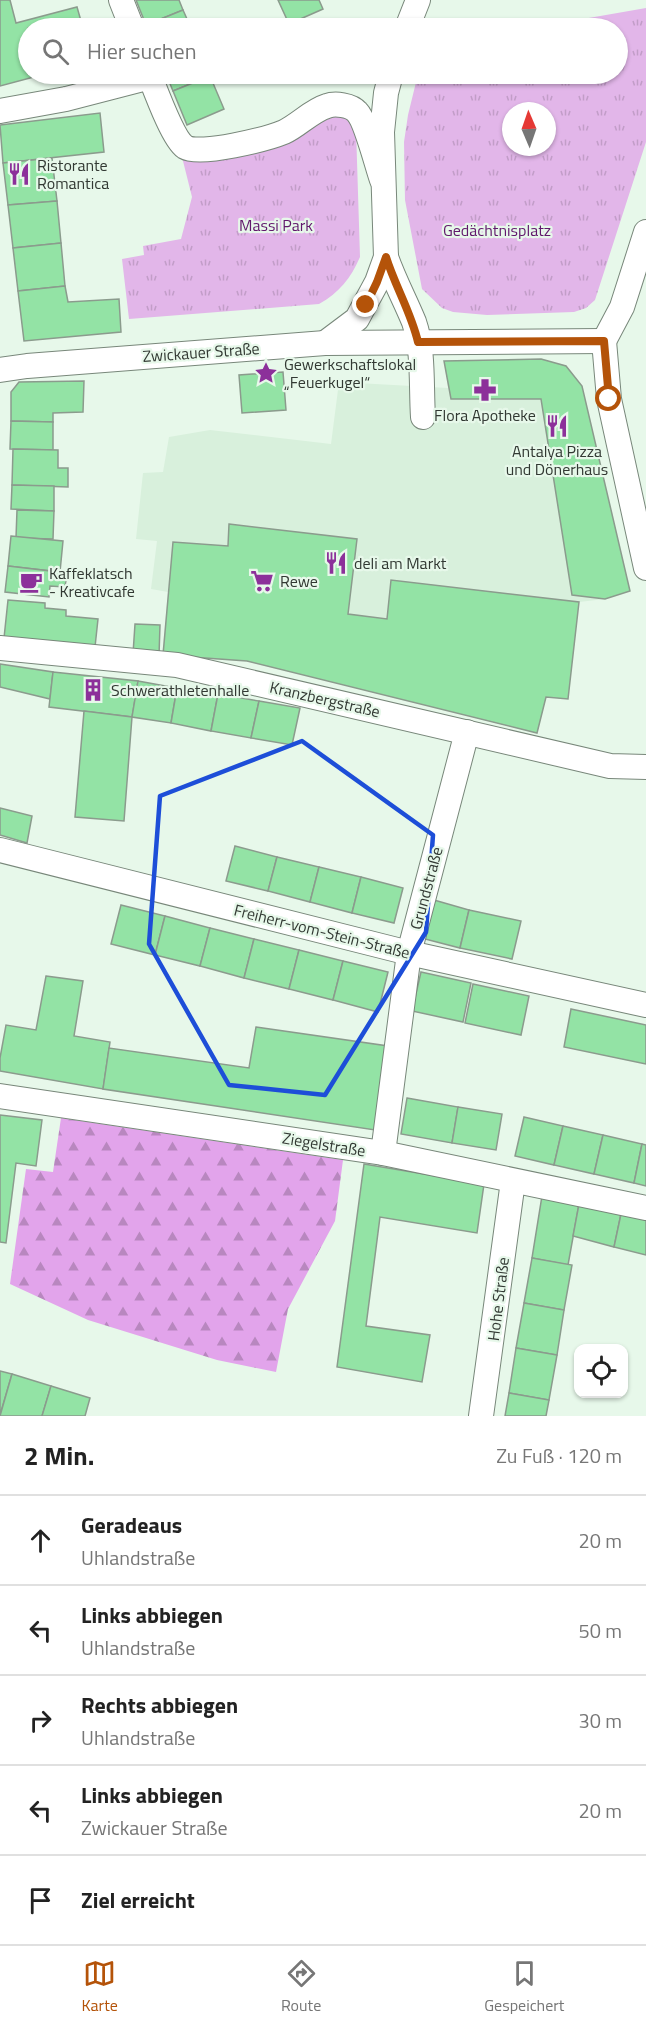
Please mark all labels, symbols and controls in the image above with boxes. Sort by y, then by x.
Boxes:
search box [18,18,628,84]
text: Hier suchen [87,34,196,68]
icon: search [39,35,72,68]
north arrow [502,102,556,156]
place label: Ristorante Romantica [37,153,109,195]
restaurant icon: Ristorante Romantica [6,161,32,187]
park label: Massi Park [239,213,313,237]
park label: Gedächtnisplatz [443,218,551,242]
route end [352,291,378,317]
street label: Zwickauer Straße [142,336,260,368]
place label: Gewerkschaftslokal „Feuerkugel“ [284,352,416,394]
place icon: Gewerkschaftslokal „Feuerkugel“ [253,360,279,386]
pharmacy icon: Flora Apotheke [472,377,498,403]
route start [595,385,621,411]
place label: Flora Apotheke [434,403,536,427]
restaurant icon: Antalya Pizza und Dönerhaus [544,413,570,439]
place label: Antalya Pizza und Dönerhaus [506,439,608,481]
restaurant icon: deli am Markt [323,550,349,576]
place label: deli am Markt [354,551,447,575]
place label: Kaffeklatsch - Kreativcafe [49,561,135,603]
supermarket icon: Rewe [249,568,275,594]
cafe icon: Kaffeklatsch - Kreativcafe [18,569,44,595]
place label: Rewe [280,569,318,593]
street label: Kranzbergstraße [267,675,383,723]
building icon: Schwerathletenhalle [80,677,106,703]
place label: Schwerathletenhalle [111,678,249,702]
street label: Grundstraße [403,844,449,932]
street label: Freiherr-vom-Stein-Straße [231,898,413,964]
street label: Ziegelstraße [281,1126,367,1162]
street label: Hohe Straße [481,1256,515,1342]
map controls [574,1344,628,1398]
button: locate [574,1344,628,1398]
text: 2 Min. [24,1436,94,1475]
text: Zu Fuß · 120 m [496,1440,622,1471]
text: Geradeaus [81,1508,182,1542]
icon: ahead [24,1524,57,1557]
text: 20 m [578,1525,622,1556]
text: Uhlandstraße [81,1542,195,1573]
text: Links abbiegen [81,1598,223,1632]
icon: left [24,1614,57,1647]
text: 50 m [578,1615,622,1646]
text: Uhlandstraße [81,1632,195,1663]
text: Rechts abbiegen [81,1688,238,1722]
icon: right [24,1704,57,1737]
text: 30 m [578,1705,622,1736]
text: Uhlandstraße [81,1722,195,1753]
text: Links abbiegen [81,1778,223,1812]
icon: left [24,1794,57,1827]
text: 20 m [578,1795,622,1826]
text: Zwickauer Straße [81,1812,228,1843]
text: Ziel erreicht [81,1883,195,1917]
icon: arrive [24,1884,57,1917]
tab: Karte [82,1957,118,2017]
tab: Route [281,1957,321,2017]
tab: Gespeichert [484,1957,564,2017]

